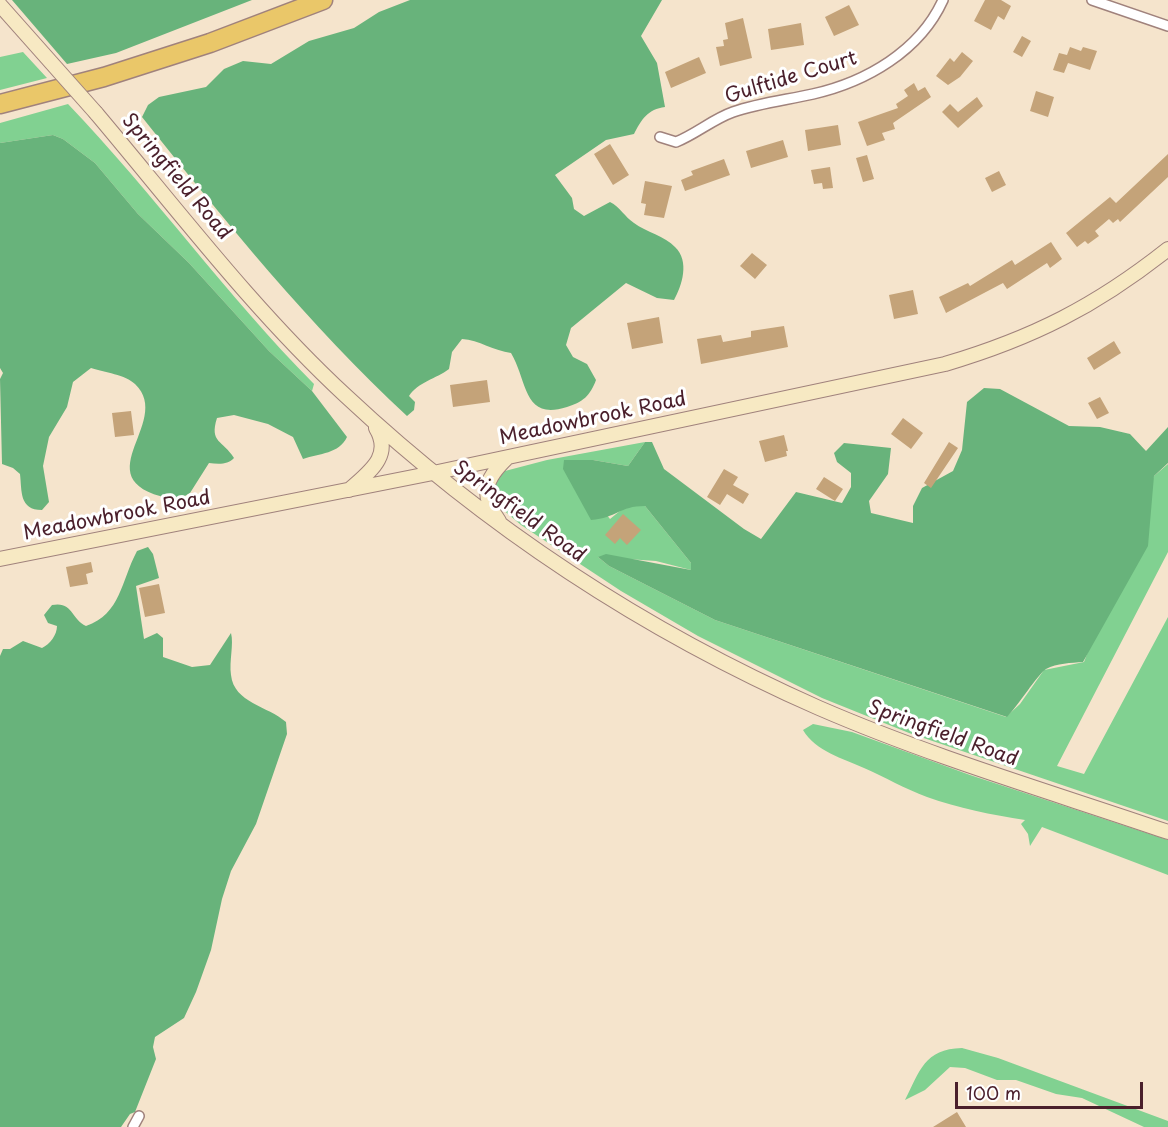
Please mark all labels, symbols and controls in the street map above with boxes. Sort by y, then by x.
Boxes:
street label: Gulftide Court [722,47,860,109]
street label: Springfield Road [116,109,236,245]
street label: Meadowbrook Road [497,387,689,451]
street label: Springfield Road [448,456,590,568]
street label: Meadowbrook Road [21,486,213,546]
street label: Springfield Road [865,696,1021,772]
scale bar [958,1070,1146,1108]
text: 100 m [966,1079,1021,1106]

